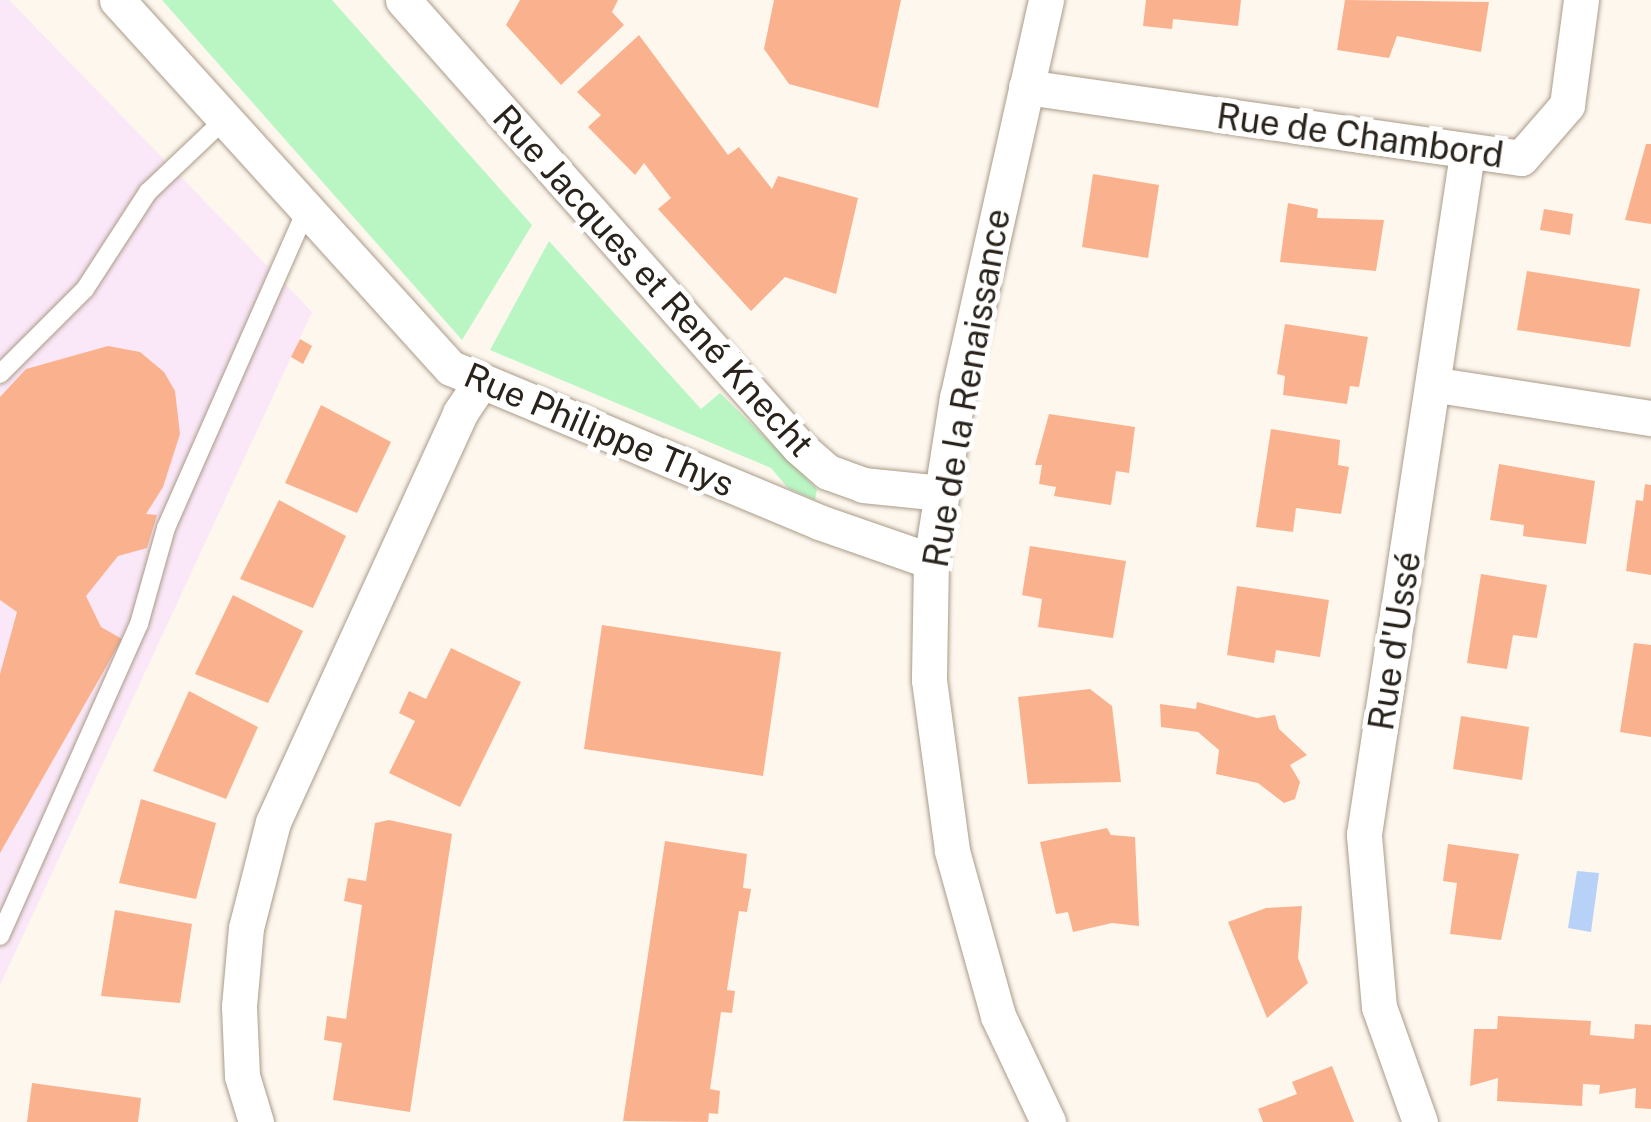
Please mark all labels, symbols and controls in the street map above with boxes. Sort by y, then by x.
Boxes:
street label: Rue de Chambord [1213,95,1507,177]
street label: Rue Jacques et René Knecht [484,96,822,466]
street label: Rue de la Renaissance [915,205,1019,571]
street label: Rue Philippe Thys [458,354,740,506]
street label: Rue d'Ussé [1360,548,1430,734]

